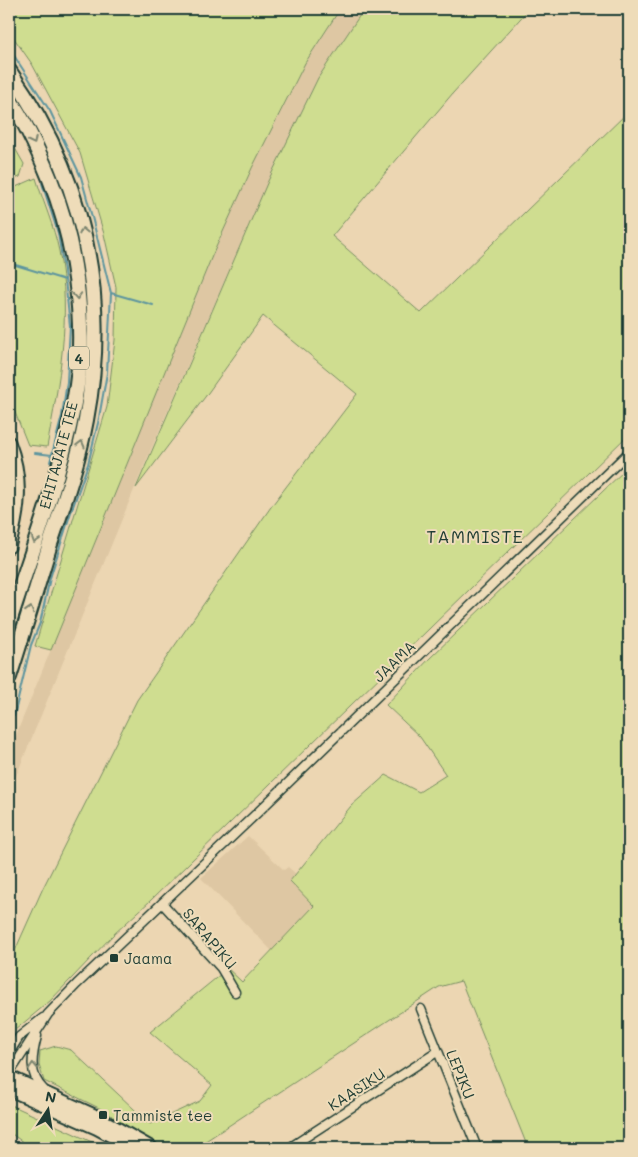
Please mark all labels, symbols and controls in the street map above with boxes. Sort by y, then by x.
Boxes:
one-way arrow [27,136,37,145]
one-way arrow [78,227,89,236]
one-way arrow [72,292,83,300]
road number: 4 [69,346,89,369]
street label: EHITAJATE TEE [34,399,82,511]
one-way arrow [75,440,86,449]
district label: TAMMISTE [426,524,524,548]
one-way arrow [31,535,41,544]
one-way arrow [24,606,34,615]
street label: JAAMA [369,636,419,686]
street label: SARAPIKU [179,903,241,973]
place label: Jaama [124,948,172,968]
marker: Jaama [108,952,120,964]
street label: LEPIKU [442,1046,480,1102]
one-way arrow [28,1061,39,1069]
street label: KAASIKU [324,1063,388,1115]
north arrow [22,1084,72,1134]
text: N [44,1086,58,1107]
place label: Tammiste tee [113,1105,212,1125]
marker: Tammiste tee [97,1109,109,1121]

